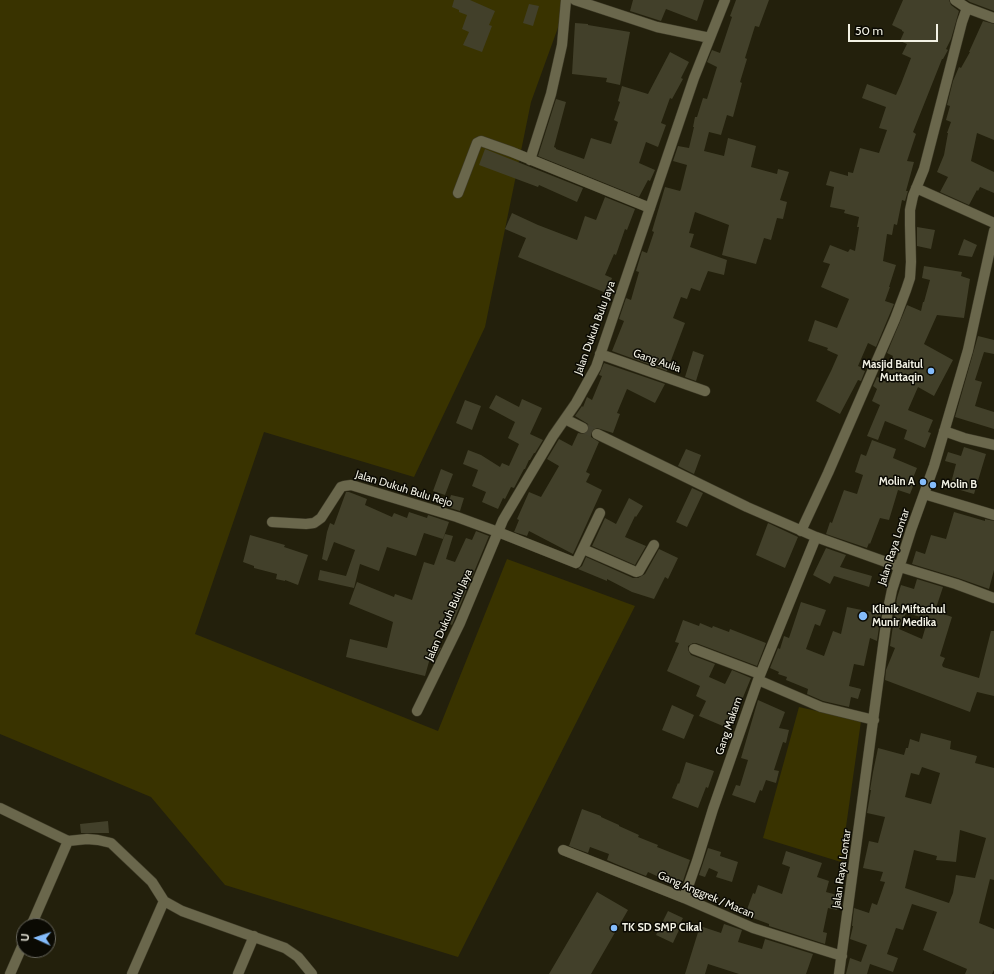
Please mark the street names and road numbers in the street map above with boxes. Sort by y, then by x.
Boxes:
street label: Jalan Dukuh Bulu Jaya [572,279,618,377]
street label: Gang Aulia [632,347,682,375]
street label: Jalan Dukuh Bulu Rejo [354,468,454,510]
street label: Jalan Raya Lontar [875,507,913,587]
street label: Jalan Dukuh Bulu Jaya [423,567,475,663]
street label: Gang Makam [713,695,745,757]
street label: Jalan Raya Lontar [830,829,854,909]
street label: Gang Anggrek / Macan [656,869,756,921]

